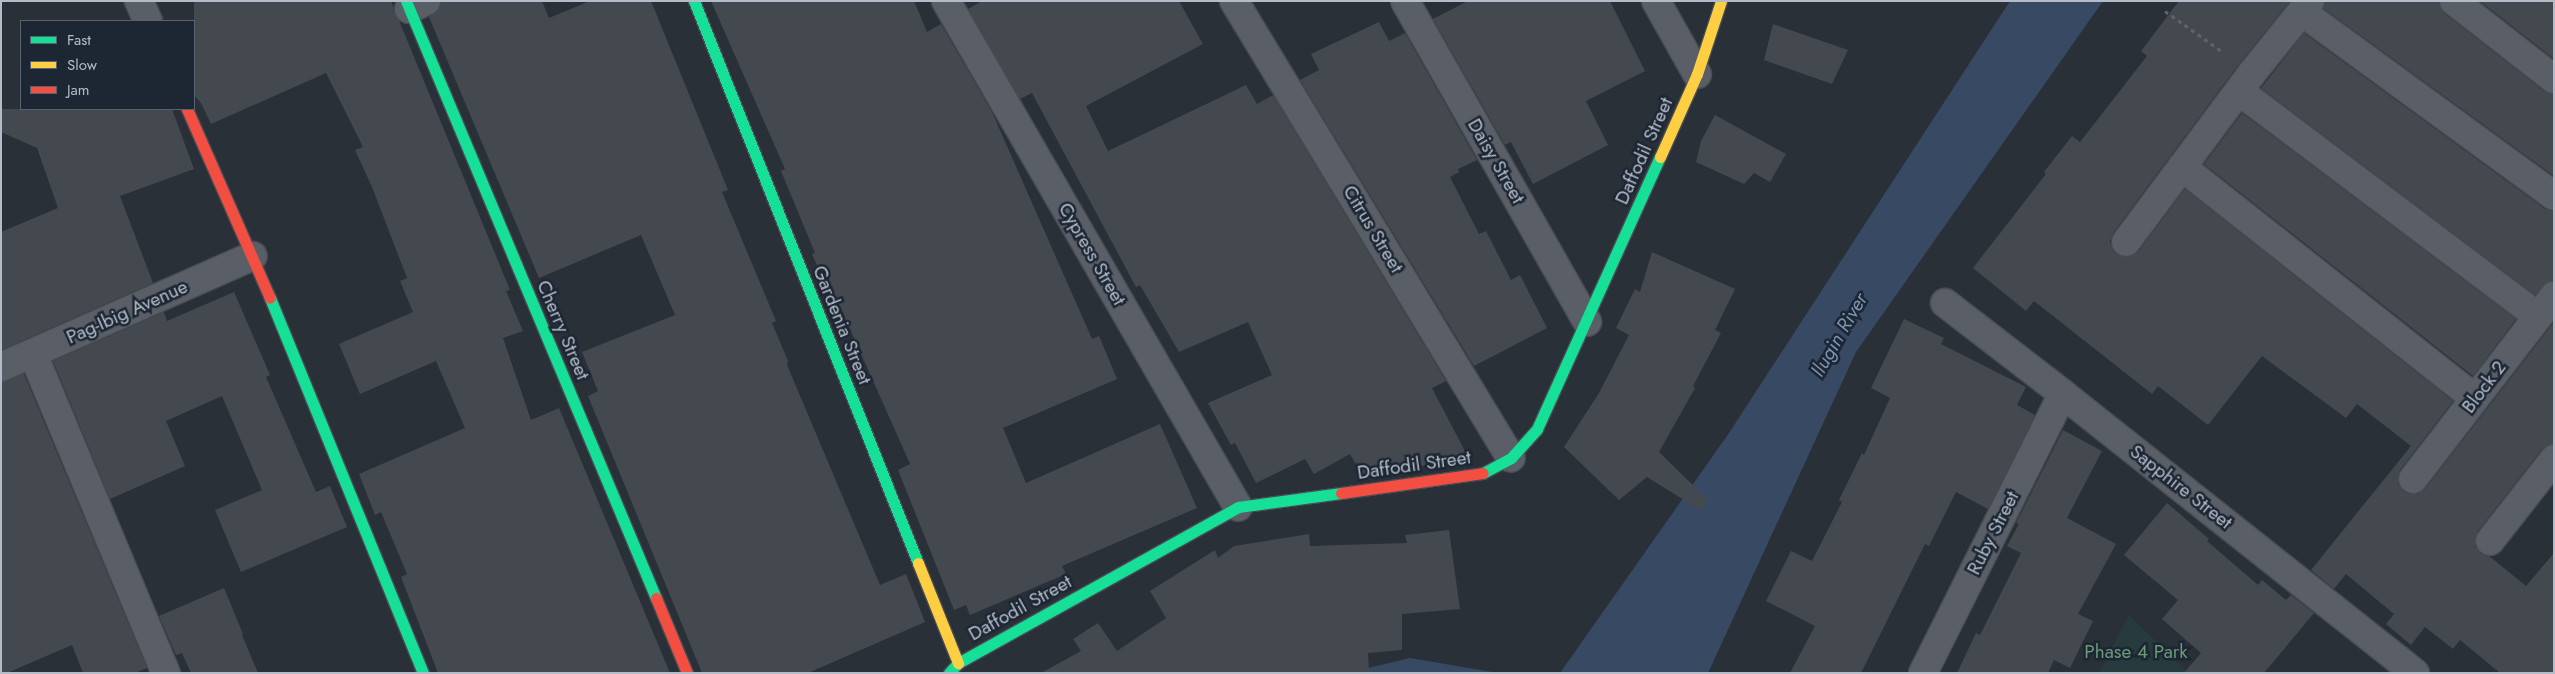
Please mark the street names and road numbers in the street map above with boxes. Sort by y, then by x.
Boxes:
street label: Daffodil Street [1610,94,1678,208]
street label: Daisy Street [1463,115,1529,207]
street label: Citrus Street [1338,181,1408,277]
street label: Cypress Street [1053,199,1131,309]
street label: Gardenia Street [808,262,876,388]
street label: Pag-Ibig Avenue [63,275,191,349]
street label: Cherry Street [532,277,594,383]
street label: Block 2 [2457,356,2511,418]
street label: Sapphire Street [2125,440,2237,534]
street label: Daffodil Street [1356,446,1472,484]
street label: Ruby Street [1962,487,2024,579]
street label: Daffodil Street [964,570,1076,646]

